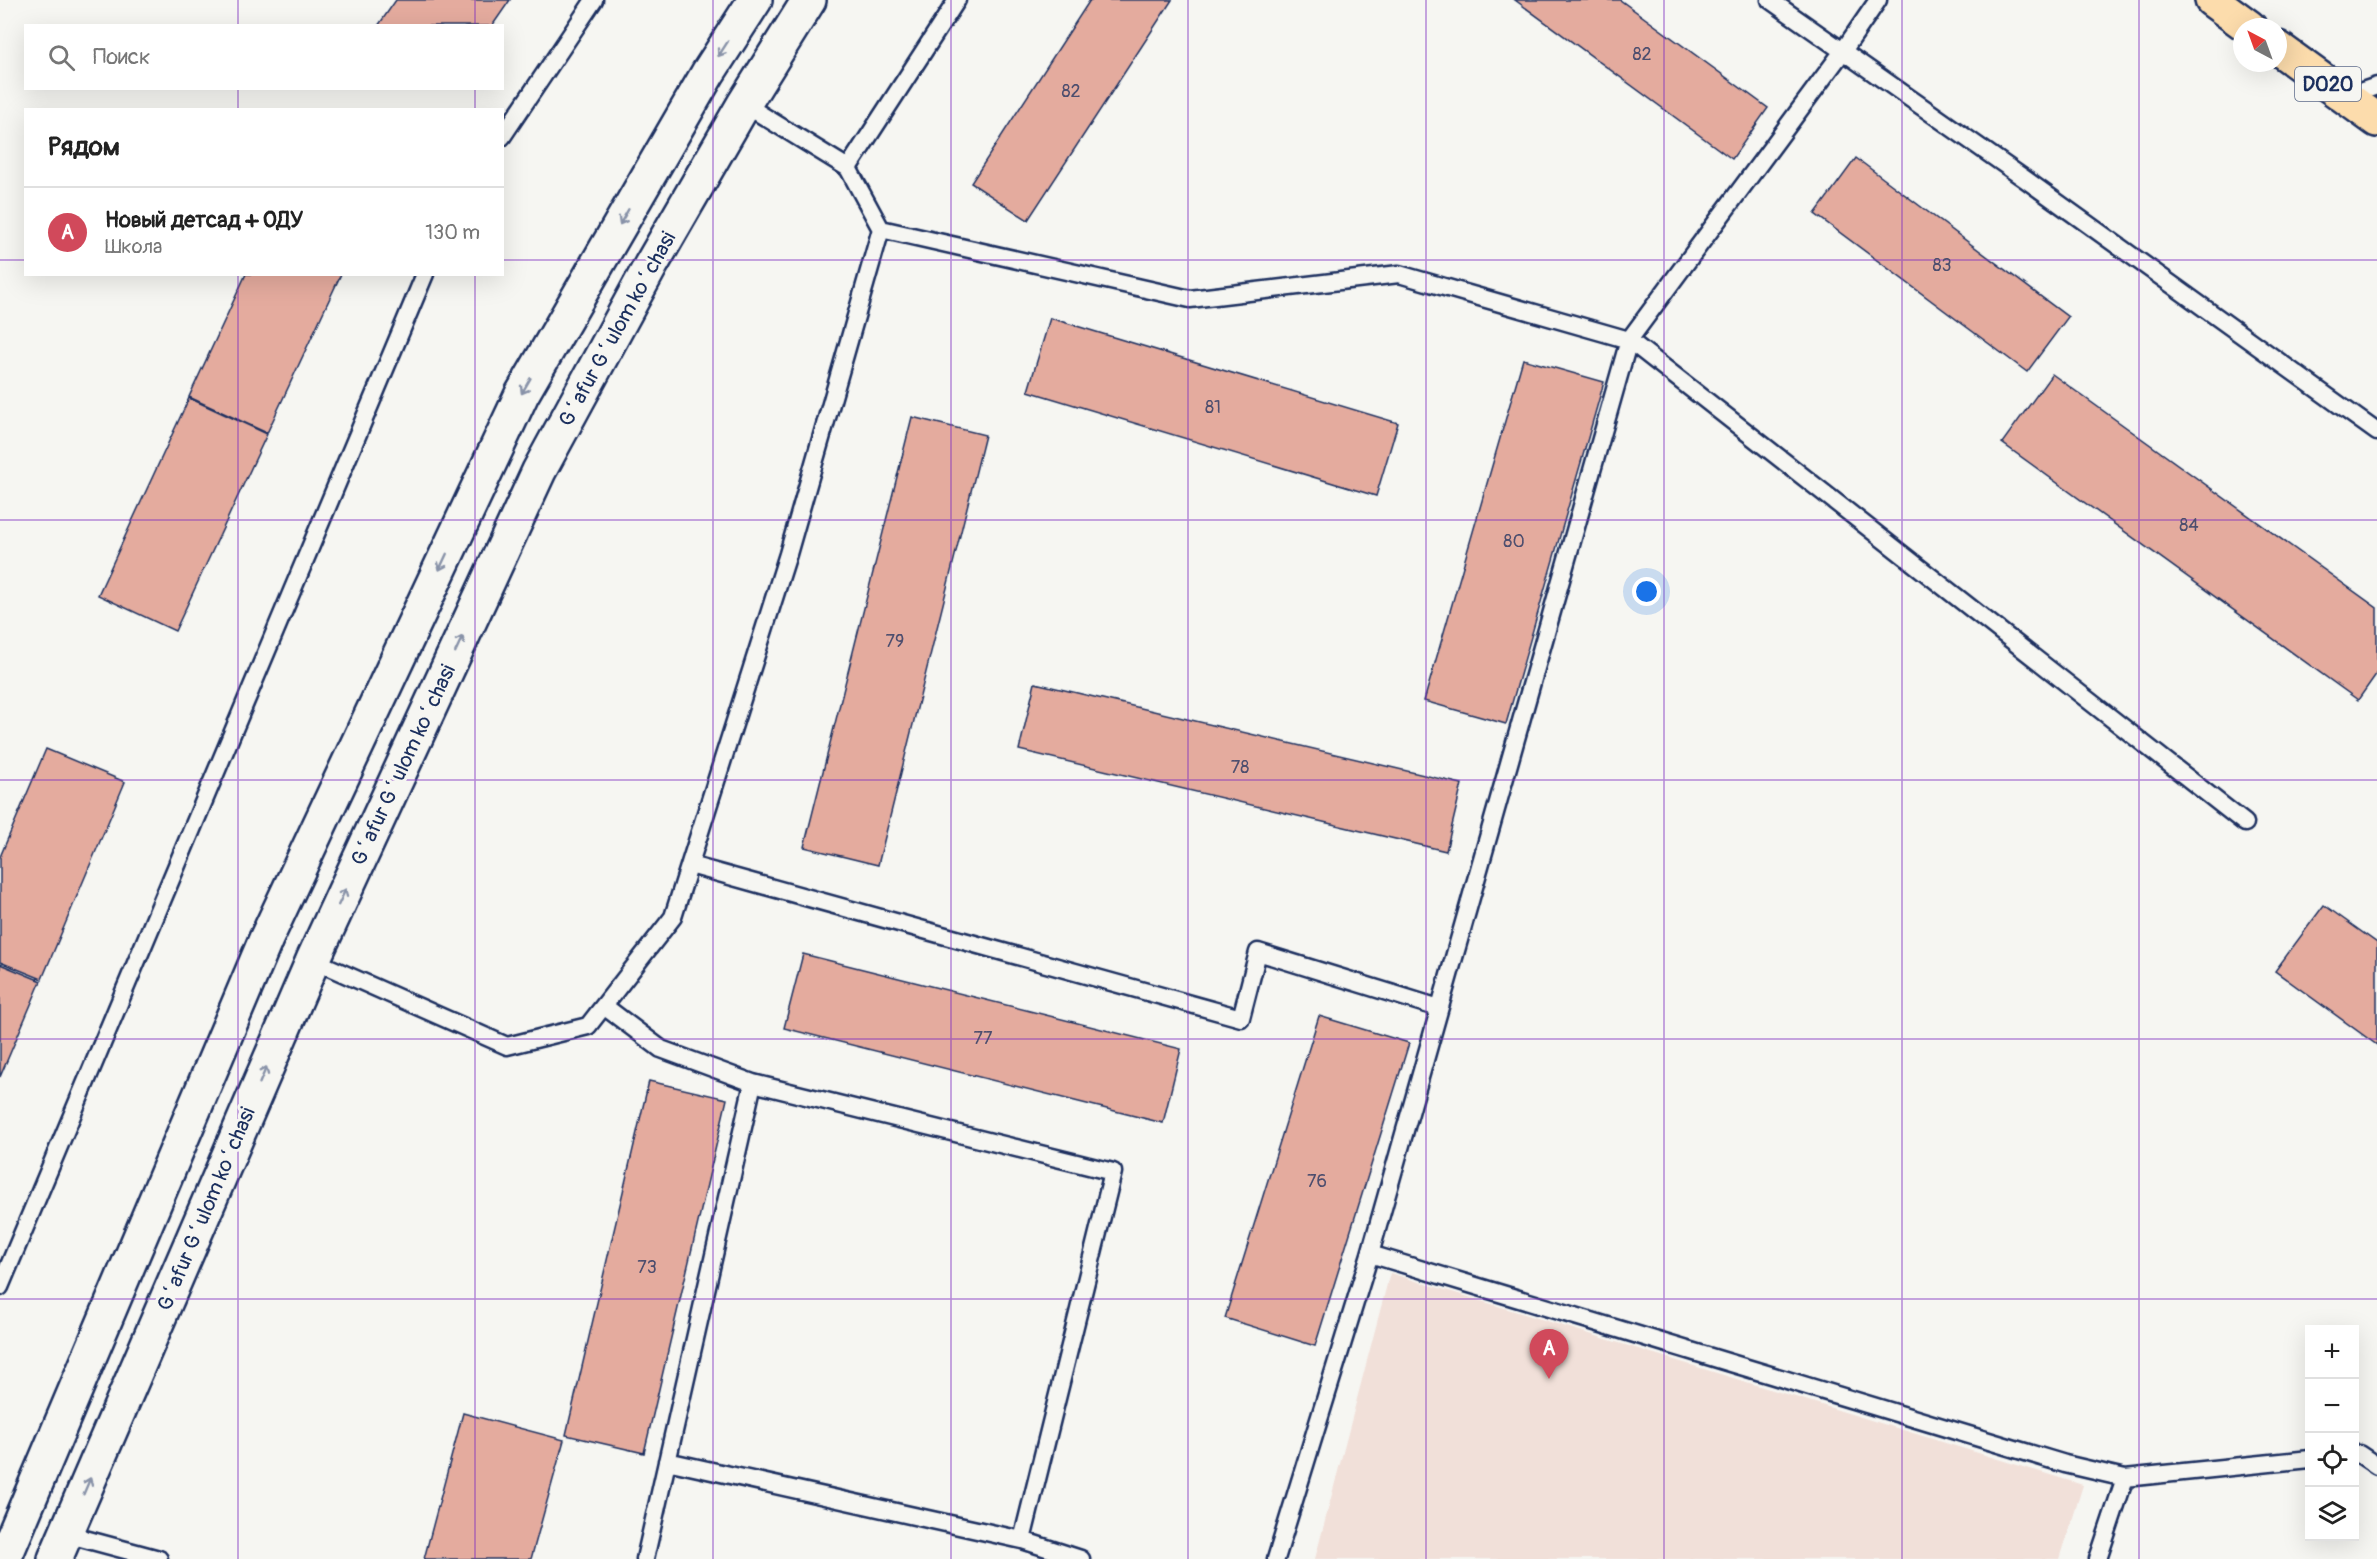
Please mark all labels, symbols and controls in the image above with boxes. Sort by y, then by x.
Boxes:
north arrow [2233,18,2287,72]
search box [24,24,504,90]
one-way arrow [717,40,729,57]
icon: search [45,41,78,74]
text: Поиск [93,43,150,71]
house number: 82 [1632,43,1652,66]
road number: D020 [2295,67,2361,101]
house number: 82 [1061,80,1081,103]
text: Рядом [48,131,120,163]
text: Новый детсад + ОДУ [105,206,303,234]
one-way arrow [618,208,630,225]
text: A [61,220,74,245]
text: 130 m [425,220,480,245]
street label: Gʻafur Gʻulom koʻchasi [553,227,682,431]
text: Школа [105,234,162,259]
house number: 83 [1932,254,1952,277]
one-way arrow [520,377,532,394]
house number: 81 [1205,396,1221,419]
house number: 84 [2179,514,2199,537]
house number: 80 [1503,530,1525,553]
one-way arrow [436,552,448,570]
your location [1632,577,1661,606]
house number: 79 [886,630,904,653]
one-way arrow [454,635,465,653]
street label: Gʻafur Gʻulom koʻchasi [345,660,462,870]
house number: 78 [1231,756,1249,779]
one-way arrow [336,888,348,906]
house number: 77 [973,1027,993,1050]
one-way arrow [258,1067,269,1085]
street label: Gʻafur Gʻulom koʻchasi [151,1103,262,1315]
house number: 76 [1307,1170,1327,1193]
house number: 73 [637,1256,657,1279]
map controls [2305,1325,2359,1541]
button: + [2305,1325,2359,1379]
pin: A [1530,1330,1568,1379]
button: − [2305,1379,2359,1433]
button: locate [2305,1433,2359,1487]
one-way arrow [82,1477,93,1496]
button: layers [2305,1487,2359,1541]

